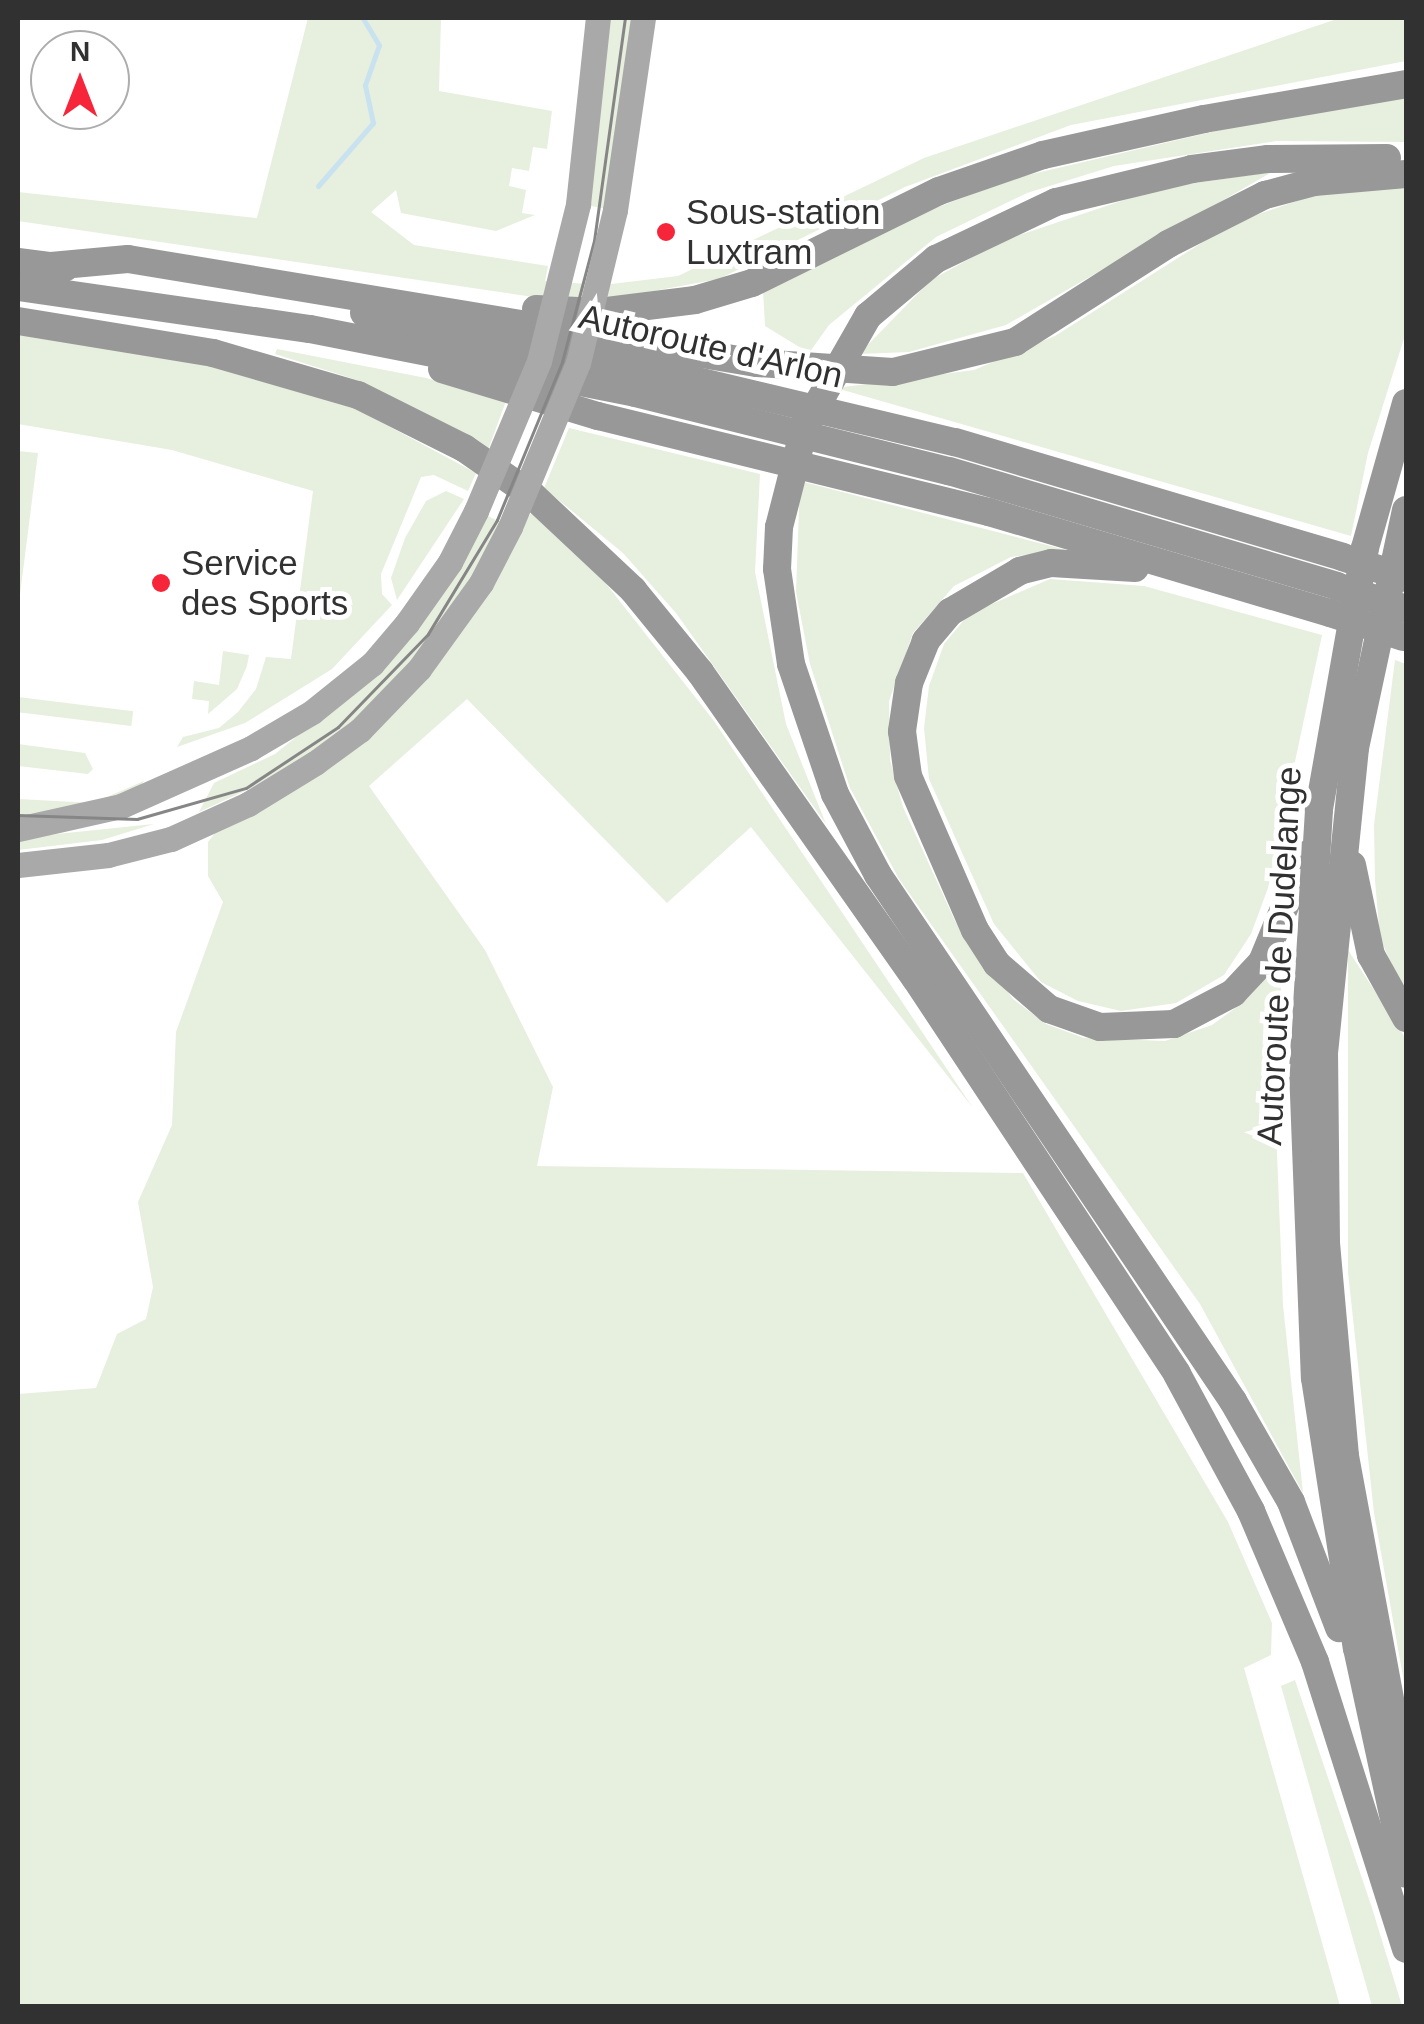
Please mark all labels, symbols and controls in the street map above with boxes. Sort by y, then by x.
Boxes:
north arrow [30,30,130,130]
text: N [70,36,90,67]
place label: Sous-station Luxtram [686,191,881,273]
marker: Sous-station Luxtram [655,221,677,243]
street label: Autoroute d'Arlon [575,295,847,397]
place label: Service des Sports [181,542,348,624]
marker: Service des Sports [150,572,172,594]
street label: Autoroute de Dudelange [1248,765,1310,1147]

